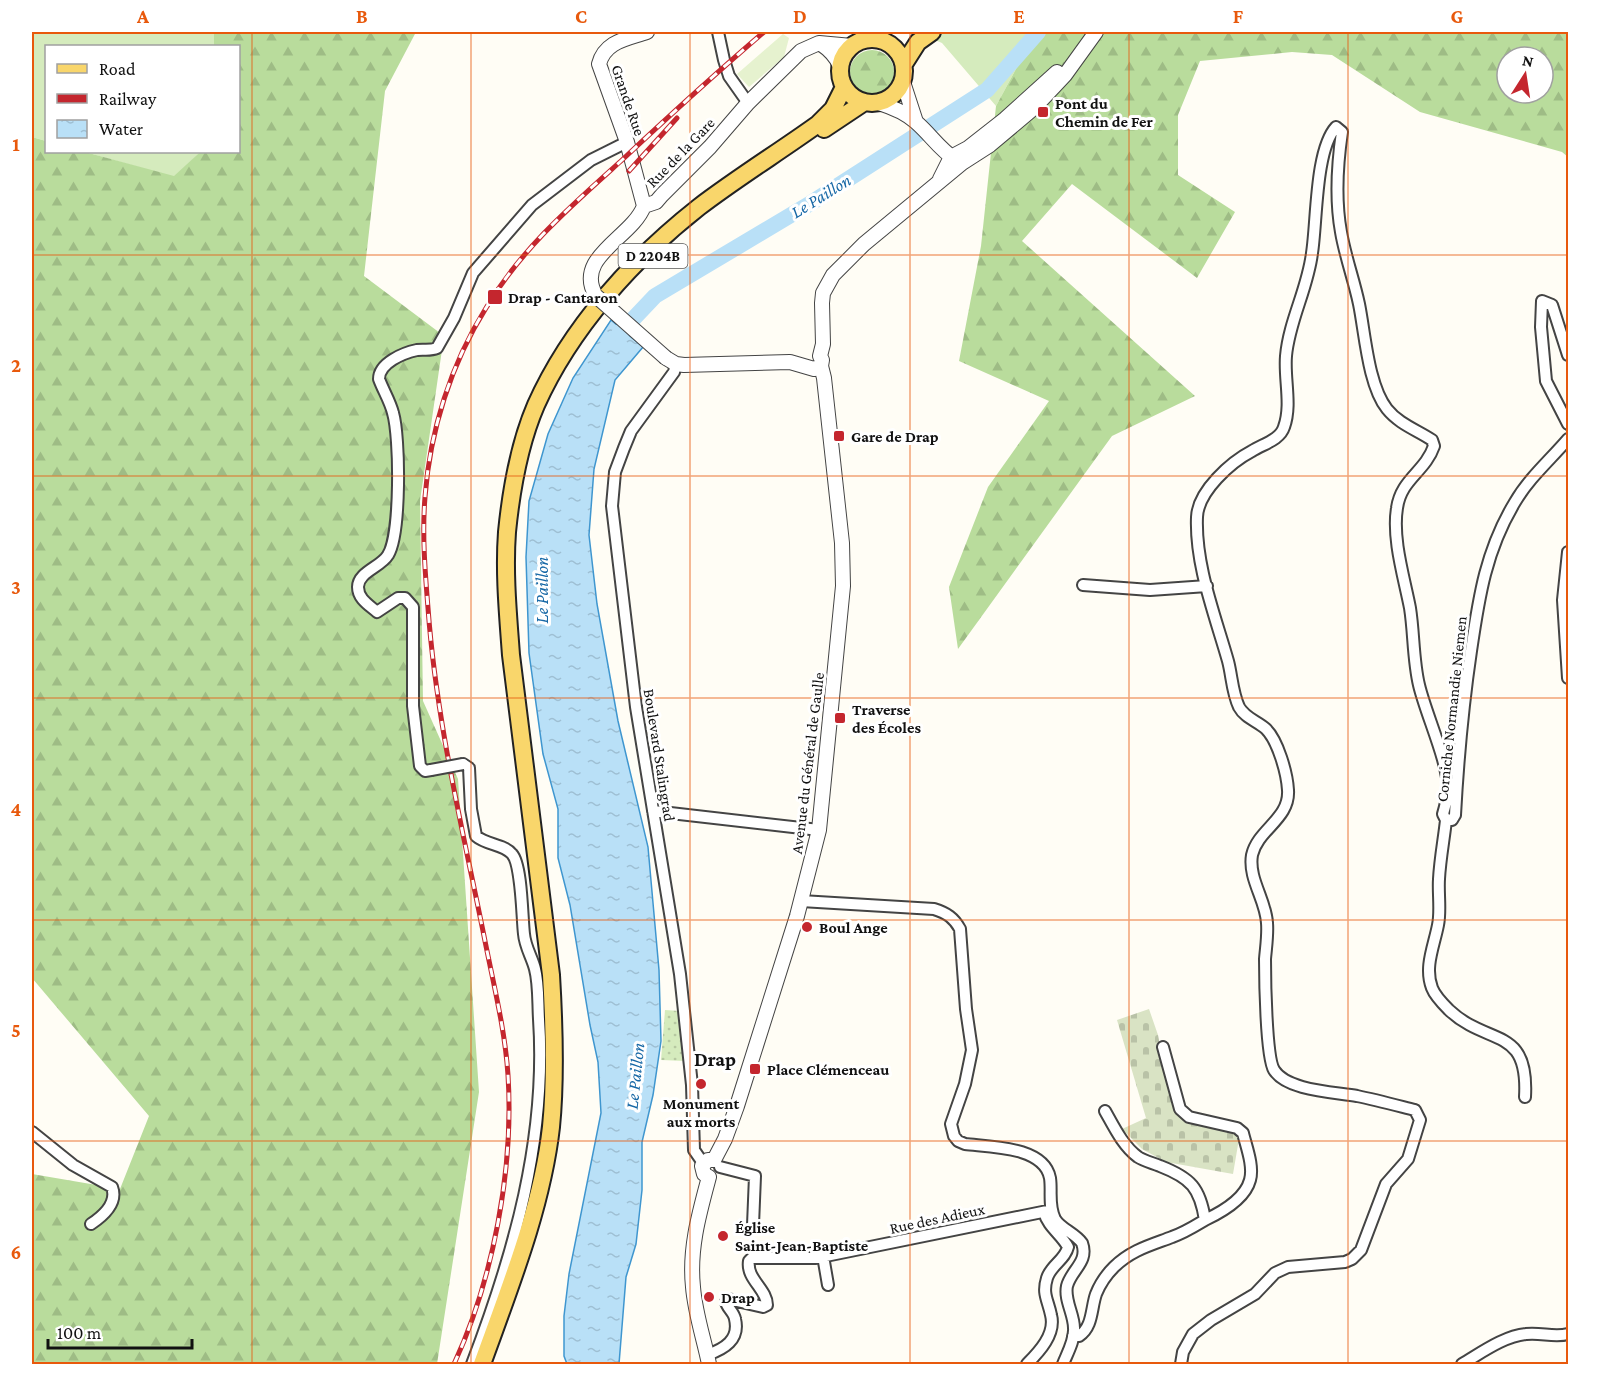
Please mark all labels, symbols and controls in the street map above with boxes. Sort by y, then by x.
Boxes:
text: A [136,5,150,27]
text: B [356,5,368,27]
text: C [575,5,587,27]
text: D [793,5,807,27]
text: E [1013,5,1025,27]
text: F [1233,5,1244,27]
text: G [1451,5,1464,27]
legend [45,45,240,153]
north arrow [1495,45,1555,105]
text: N [1521,51,1535,70]
text: Road [99,59,136,79]
street label: Grande Rue [608,62,649,138]
text: Railway [99,89,157,109]
place label: Pont du Chemin de Fer [1055,95,1153,130]
marker: Pont du Chemin de Fer [1036,105,1050,119]
street label: Rue de la Gare [643,114,718,191]
text: Water [99,119,144,139]
text: 1 [12,133,20,155]
water label: Le Paillon [787,170,855,222]
road number: D 2204B [618,244,688,268]
marker: Drap - Cantaron [486,288,504,306]
place label: Drap - Cantaron [508,289,618,306]
text: 2 [11,354,21,376]
place label: Gare de Drap [851,428,939,445]
marker: Gare de Drap [832,429,846,443]
water label: Le Paillon [532,557,552,623]
text: 3 [11,576,21,598]
street label: Corniche Normandie Niemen [1433,615,1470,803]
street label: Avenue du Général de Gaulle [788,671,827,855]
street label: Boulevard Stalingrad [640,688,678,823]
place label: Traverse des Écoles [852,701,921,736]
marker: Traverse des Écoles [833,711,847,725]
text: 4 [11,798,22,820]
place label: Boul Ange [819,919,888,936]
marker: Boul Ange [800,920,814,934]
text: 5 [11,1019,21,1041]
water label: Le Paillon [622,1042,648,1110]
district label: Drap [694,1048,736,1070]
place label: Place Clémenceau [767,1061,889,1078]
marker: Place Clémenceau [748,1062,762,1076]
marker: Monument aux morts [694,1077,708,1091]
place label: Monument aux morts [663,1095,739,1130]
street label: Rue des Adieux [888,1200,987,1237]
place label: Église Saint-Jean-Baptiste [735,1219,869,1254]
marker: Église Saint-Jean-Baptiste [716,1229,730,1243]
text: 6 [11,1241,21,1263]
place label: Drap [721,1289,755,1306]
marker: Drap [702,1290,716,1304]
scale bar [48,1312,192,1350]
text: 100 m [57,1323,102,1343]

